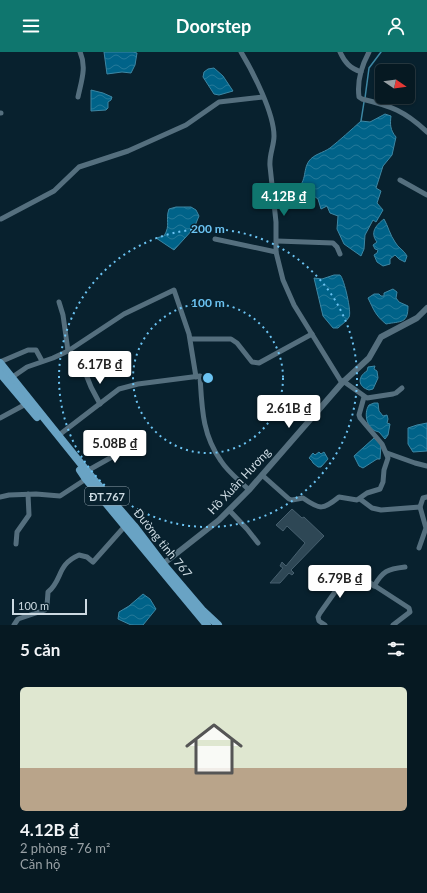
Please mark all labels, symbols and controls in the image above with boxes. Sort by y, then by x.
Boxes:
icon: menu [20,15,42,37]
text: Doorstep [176,15,251,37]
icon: person [385,15,407,37]
north arrow [375,64,415,104]
map controls [375,64,415,104]
pin: 4.12B ₫ [247,183,321,217]
text: 4.12B ₫ [261,188,307,204]
text: 200 m [191,221,225,236]
text: 100 m [191,295,225,310]
pin: 6.17B ₫ [63,351,137,385]
text: 6.17B ₫ [77,356,123,372]
centre of rings [201,371,215,385]
pin: 2.61B ₫ [252,395,326,429]
text: 2.61B ₫ [266,400,312,416]
pin: 5.08B ₫ [78,430,152,464]
text: 5.08B ₫ [92,435,138,451]
street label: Hồ Xuân Hương [204,445,274,517]
road number: ĐT.767 [85,487,129,505]
street label: Đường tỉnh 767 [131,505,195,581]
pin: 6.79B ₫ [303,565,377,599]
text: 6.79B ₫ [317,570,363,586]
scale bar [12,597,87,616]
text: 100 m [18,599,49,612]
icon: filters [385,638,407,660]
text: 5 căn [20,639,60,660]
icon: home [178,713,250,785]
text: 4.12B ₫ [20,819,79,840]
text: 2 phòng · 76 m² [20,840,110,856]
text: Căn hộ [20,856,60,872]

